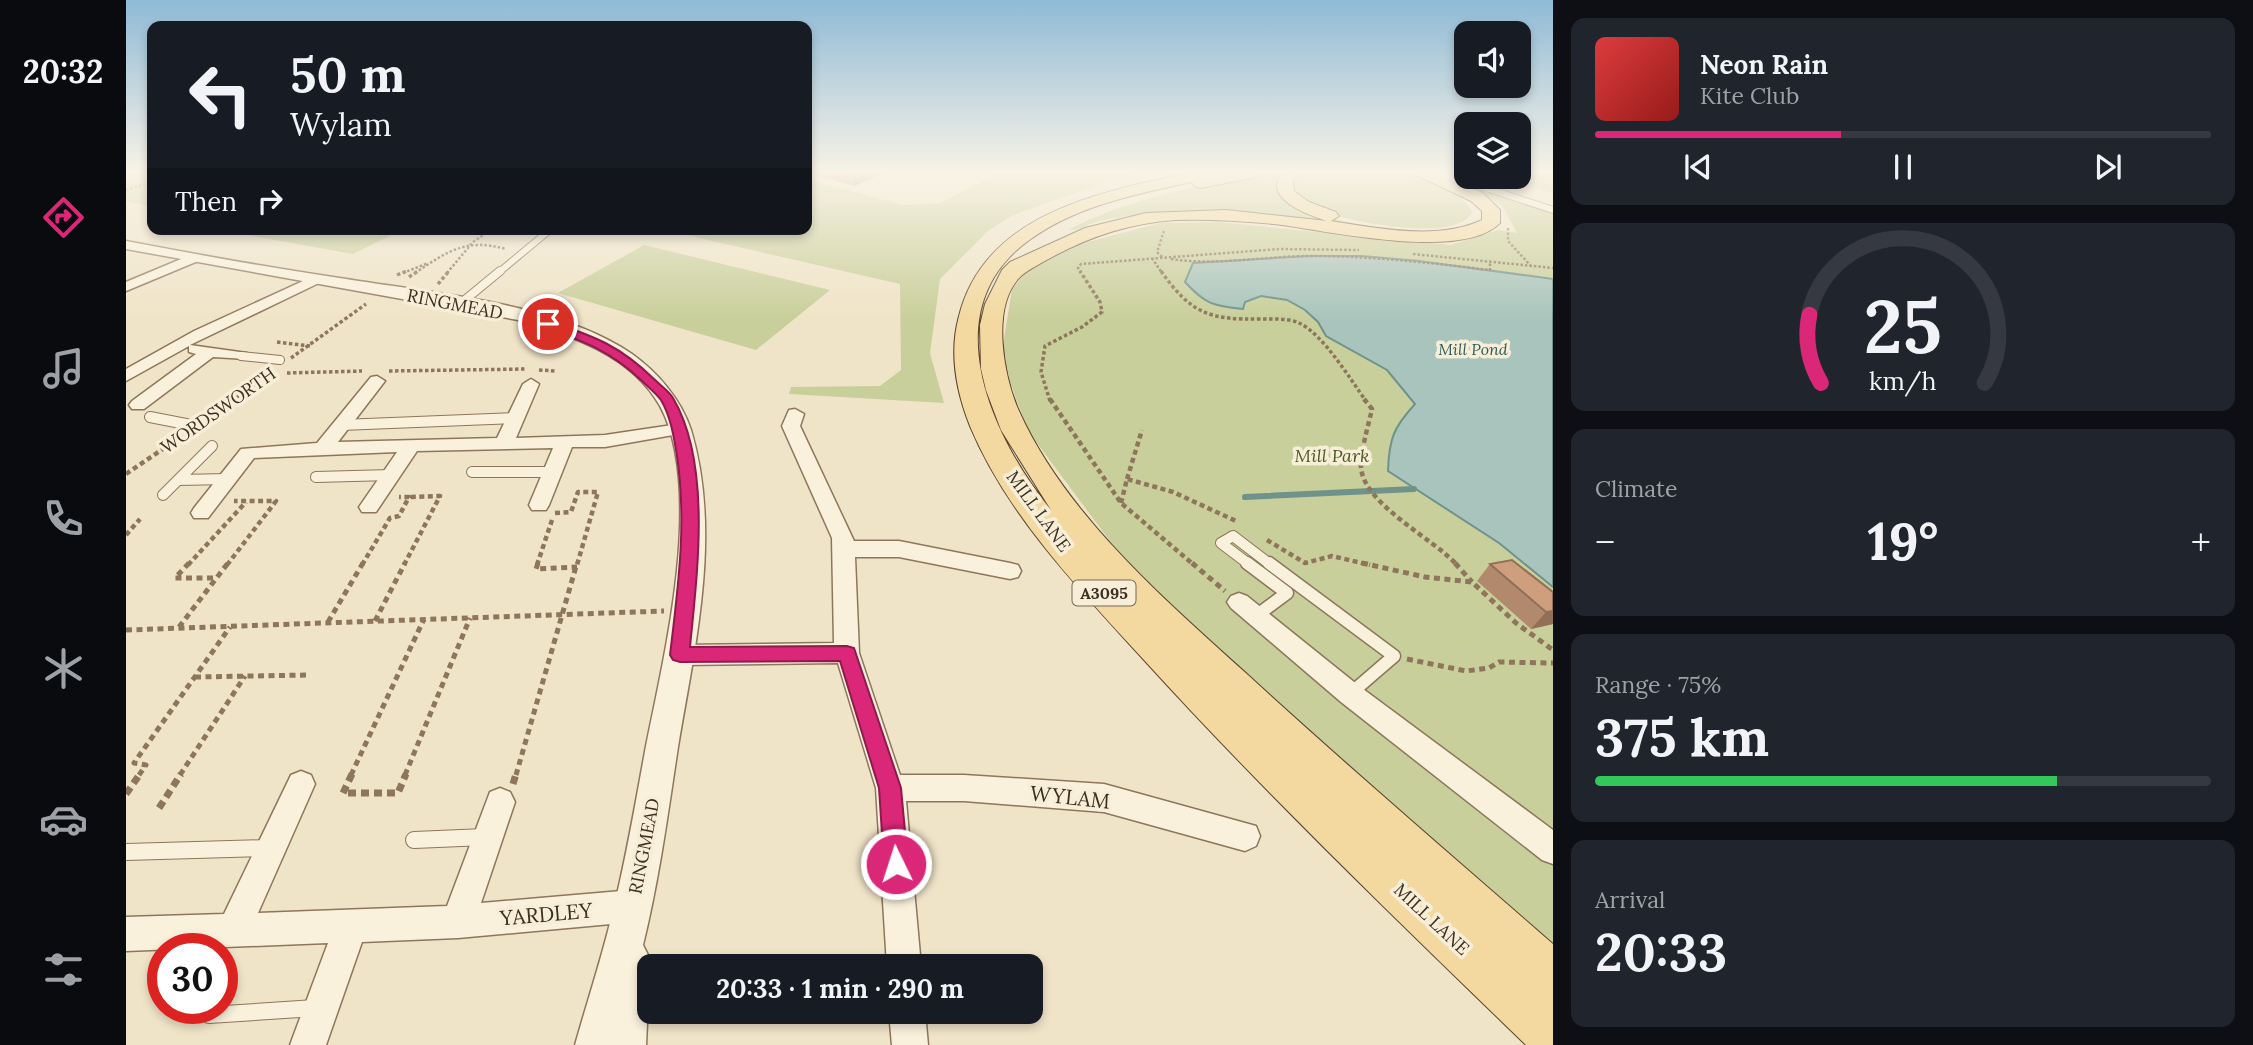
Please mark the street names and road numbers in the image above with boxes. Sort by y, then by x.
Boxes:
street label: RINGMEAD [405,283,505,325]
street label: WORDSWORTH [156,362,280,458]
street label: MILL LANE [1002,466,1076,556]
road number: A3095 [1072,580,1136,606]
street label: WYLAM [1029,779,1111,815]
street label: RINGMEAD [623,796,665,896]
street label: MILL LANE [1389,878,1475,960]
street label: YARDLEY [498,896,594,932]

